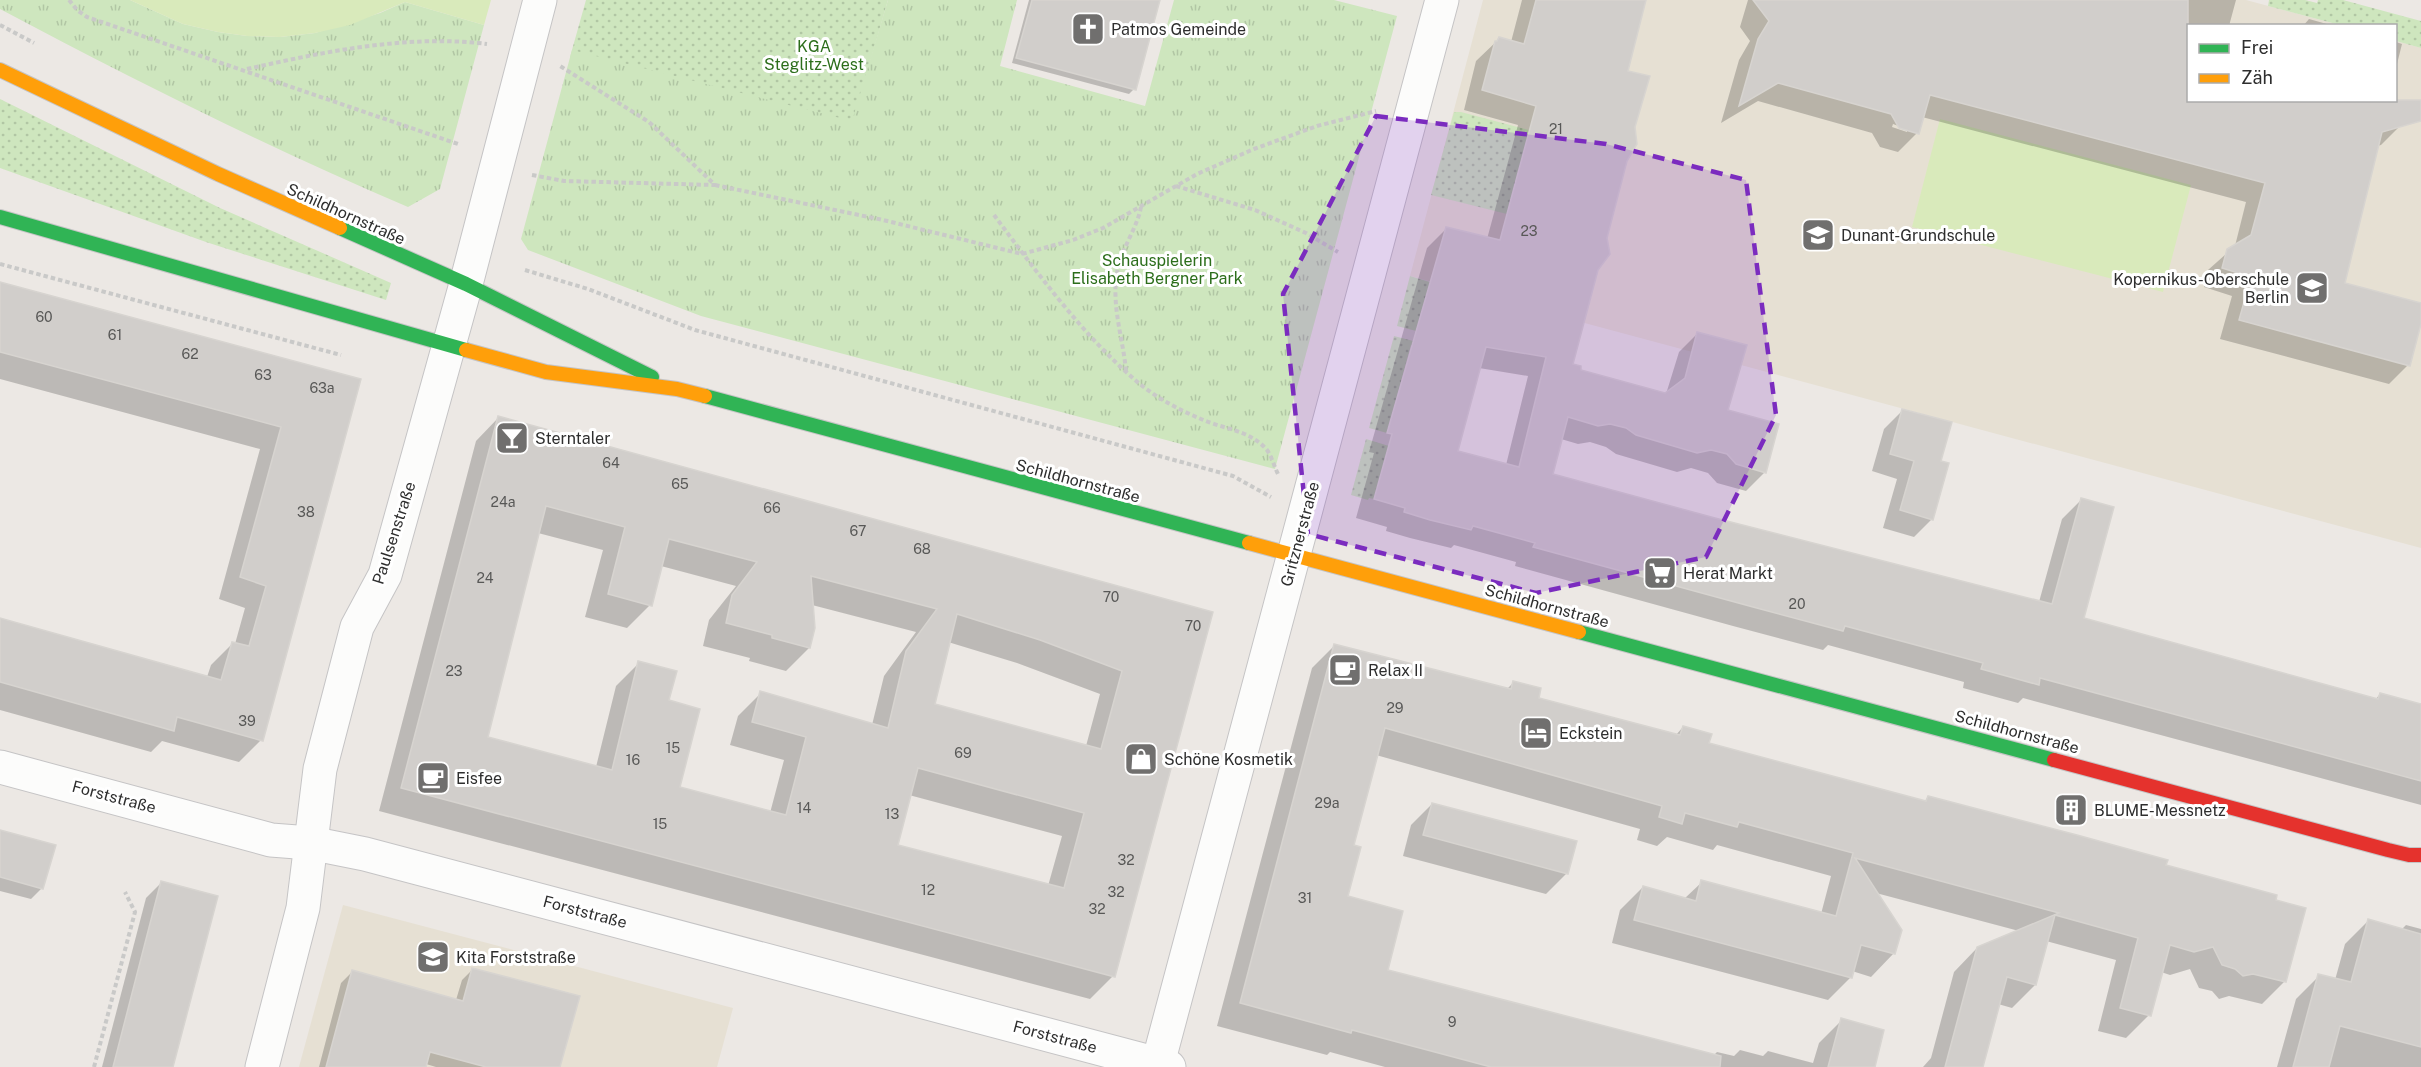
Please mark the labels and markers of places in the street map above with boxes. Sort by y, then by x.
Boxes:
church icon: Patmos Gemeinde [1070,11,1106,47]
place label: Patmos Gemeinde [1111,20,1246,39]
school or university icon: Dunant-Grundschule [1800,217,1836,253]
place label: Dunant-Grundschule [1841,226,1995,245]
place label: Kopernikus-Oberschule Berlin [2113,270,2289,307]
school or university icon: Kopernikus-Oberschule Berlin [2294,270,2330,306]
bar icon: Sterntaler [494,420,530,456]
place label: Sterntaler [535,429,610,448]
supermarket icon: Herat Markt [1642,555,1678,591]
place label: Herat Markt [1683,564,1773,583]
cafe icon: Relax II [1327,652,1363,688]
place label: Relax II [1368,661,1423,680]
hotel icon: Eckstein [1518,715,1554,751]
place label: Eckstein [1559,724,1623,743]
shop icon: Schöne Kosmetik [1123,741,1159,777]
place label: Schöne Kosmetik [1164,750,1293,769]
cafe icon: Eisfee [415,760,451,796]
place label: Eisfee [456,769,502,788]
building icon: BLUME-Messnetz [2053,792,2089,828]
place label: BLUME-Messnetz [2094,801,2226,820]
school or university icon: Kita Forststraße [415,939,451,975]
place label: Kita Forststraße [456,948,576,967]

